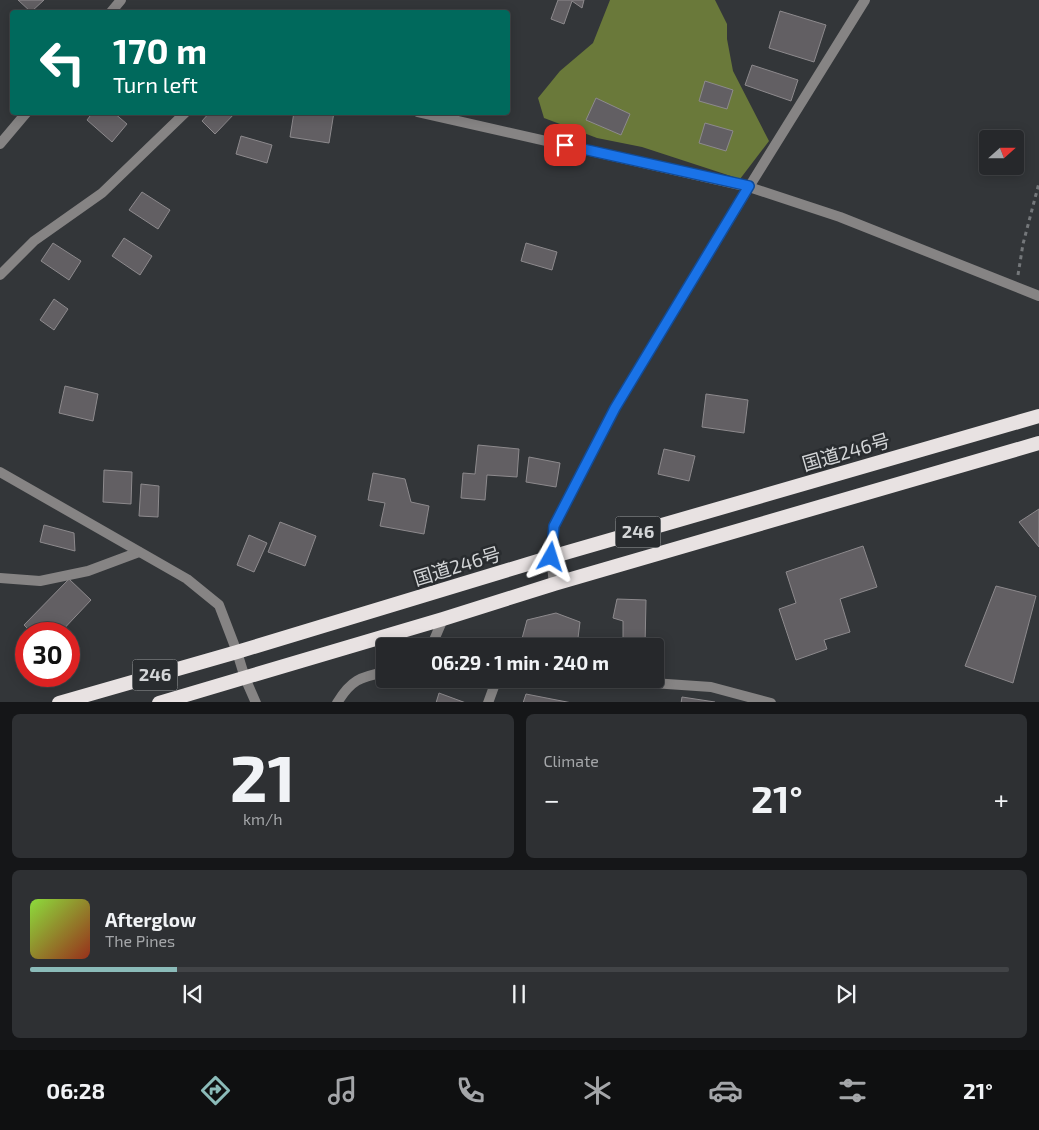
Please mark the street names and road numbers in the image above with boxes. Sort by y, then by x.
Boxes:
street label: 国道246号 [799,428,892,475]
road number: 246 [616,516,660,548]
street label: 国道246号 [410,541,503,590]
road number: 246 [132,660,178,690]

